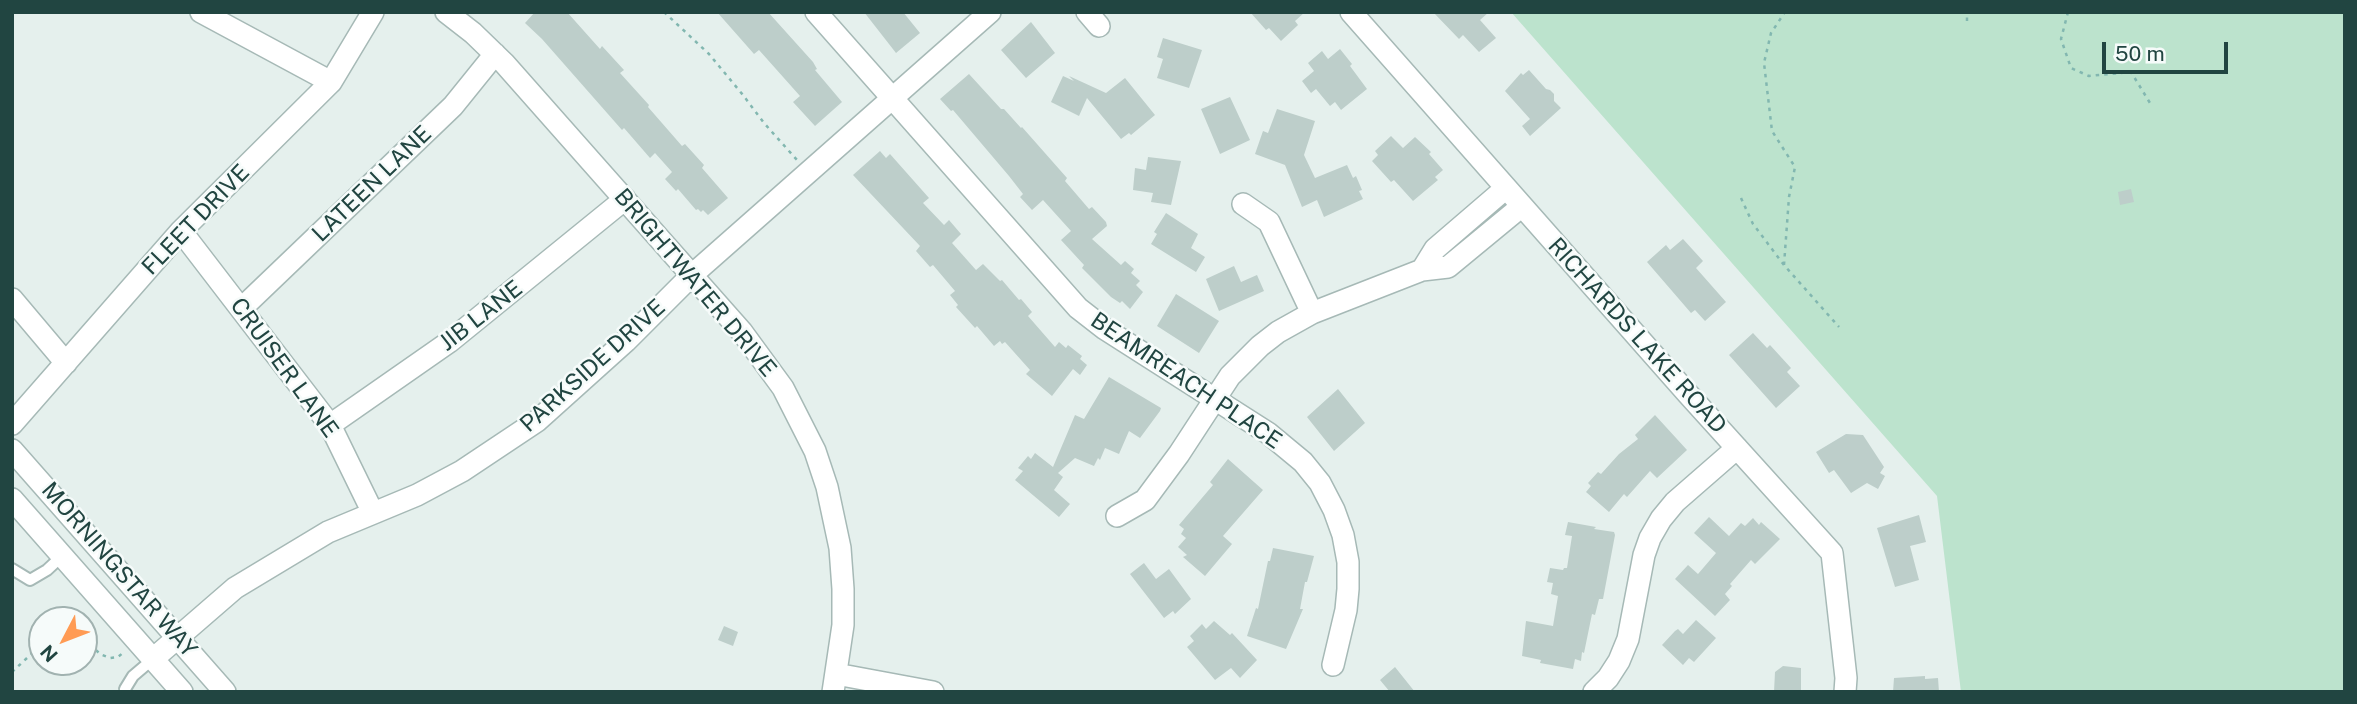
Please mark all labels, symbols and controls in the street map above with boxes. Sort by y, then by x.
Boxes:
scale bar [2105,28,2231,72]
text: 50 m [2115,41,2165,66]
street label: LATEEN LANE [307,120,437,248]
street label: FLEET DRIVE [136,159,256,281]
street label: BRIGHTWATER DRIVE [608,183,782,383]
street label: RICHARDS LAKE ROAD [1542,233,1732,439]
street label: JIB LANE [434,275,528,357]
street label: CRUISER LANE [224,293,344,443]
street label: PARKSIDE DRIVE [515,294,671,438]
street label: BEAMREACH PLACE [1085,307,1287,455]
street label: MORNINGSTAR WAY [35,477,203,663]
north arrow [28,606,98,676]

